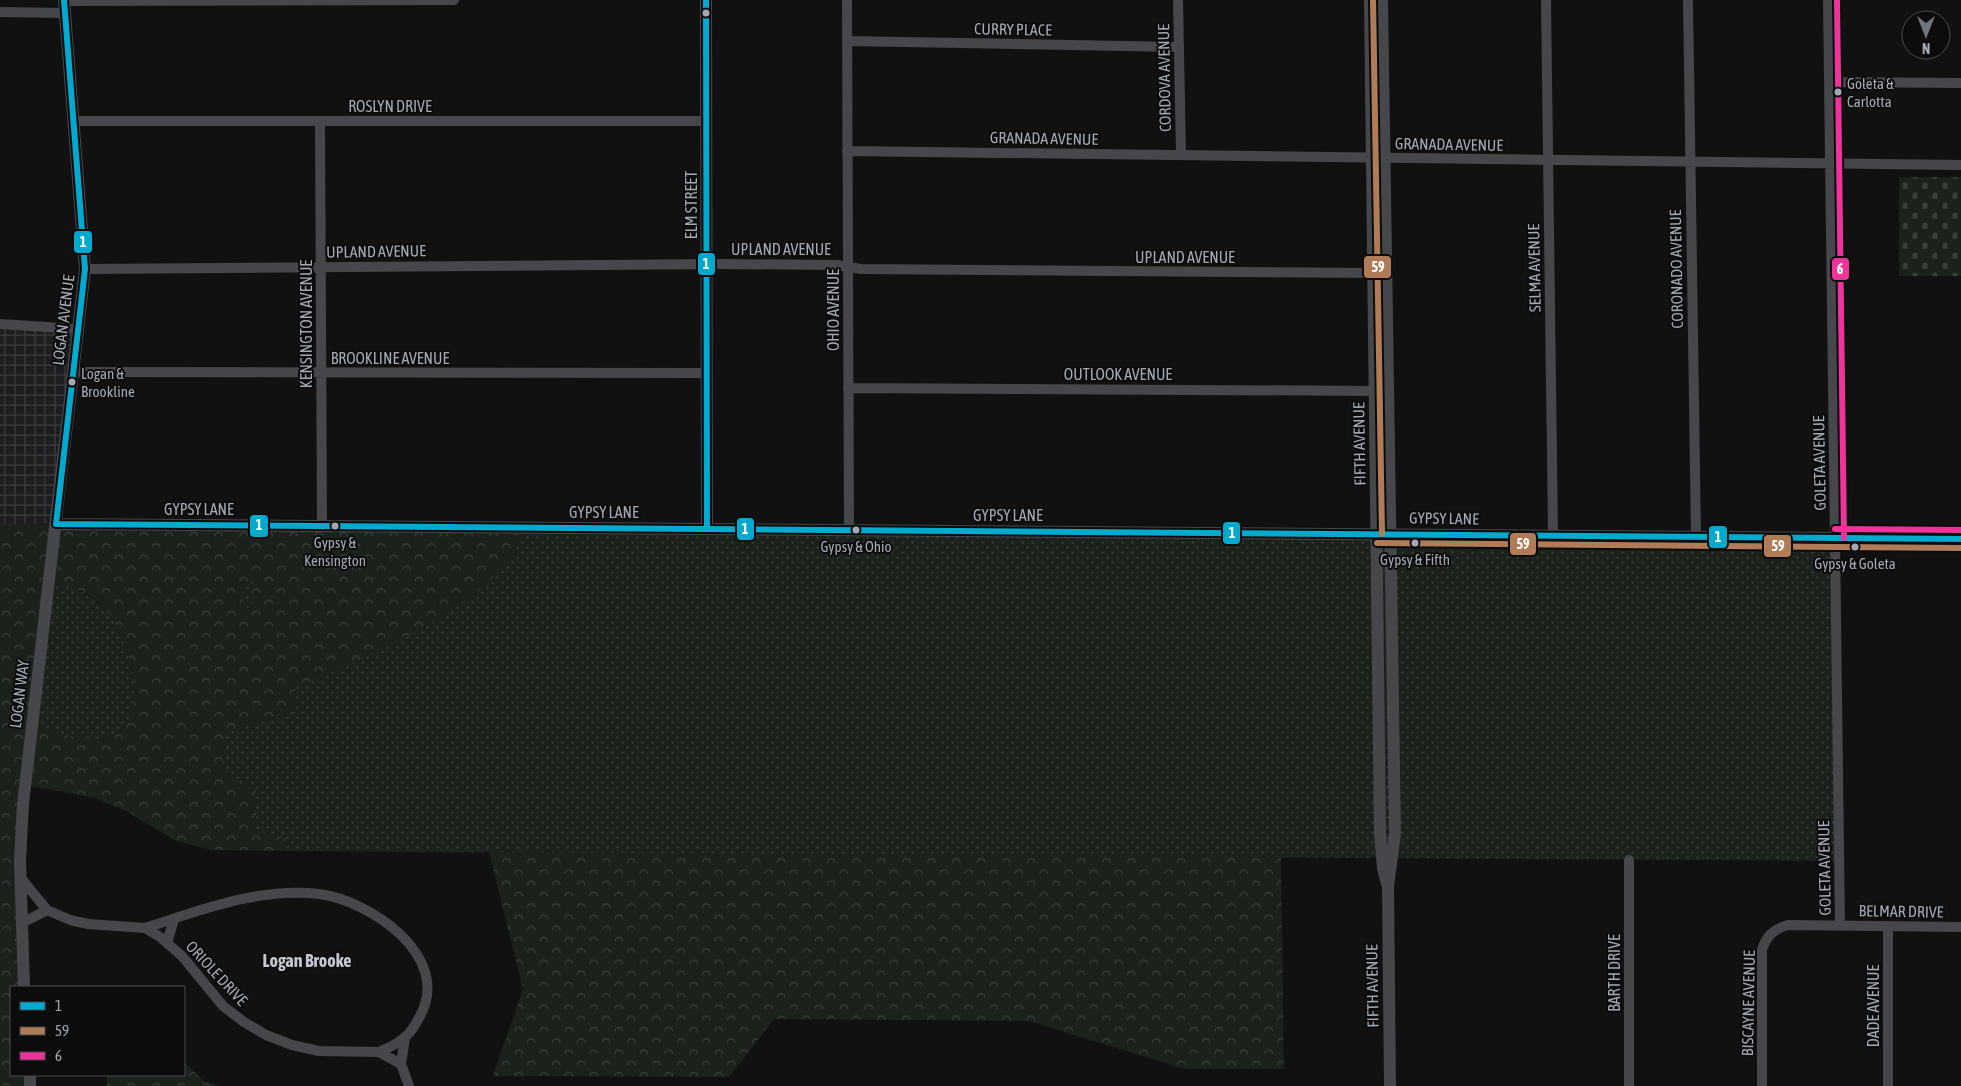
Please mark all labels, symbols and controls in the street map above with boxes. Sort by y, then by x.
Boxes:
unlabelled marker [701,8,711,18]
north arrow [1901,10,1951,60]
street label: CURRY PLACE [974,19,1052,39]
street label: CORDOVA AVENUE [1154,24,1174,132]
text: N [1922,40,1930,56]
place label: Goleta & Carlotta [1847,75,1894,110]
marker: Goleta & Carlotta [1833,87,1843,97]
street label: ROSLYN DRIVE [348,97,432,115]
street label: GRANADA AVENUE [990,128,1099,148]
street label: GRANADA AVENUE [1395,134,1504,154]
street label: ELM STREET [682,171,700,239]
street label: CORONADO AVENUE [1666,209,1686,329]
street label: SELMA AVENUE [1524,223,1544,312]
line badge: 1 [73,230,93,254]
text: 1 [80,234,87,250]
street label: UPLAND AVENUE [731,240,831,258]
street label: UPLAND AVENUE [326,241,426,261]
street label: UPLAND AVENUE [1135,248,1235,266]
line badge: 1 [697,252,716,276]
line badge: 59 [1363,255,1392,279]
text: 1 [703,256,710,272]
line badge: 6 [1831,257,1850,281]
text: 59 [1371,259,1385,275]
street label: KENSINGTON AVENUE [297,260,315,388]
text: 6 [1837,261,1844,277]
street label: OHIO AVENUE [824,269,842,351]
street label: LOGAN AVENUE [49,274,78,366]
street label: BROOKLINE AVENUE [331,349,449,367]
place label: Logan & Brookline [81,365,135,400]
street label: OUTLOOK AVENUE [1064,365,1172,383]
marker: Logan & Brookline [67,377,77,387]
street label: FIFTH AVENUE [1349,402,1369,486]
street label: GOLETA AVENUE [1809,415,1829,511]
street label: GYPSY LANE [164,500,234,518]
street label: GYPSY LANE [569,503,639,521]
street label: GYPSY LANE [973,506,1043,524]
street label: GYPSY LANE [1409,508,1479,528]
line badge: 1 [249,514,269,538]
text: 1 [256,517,263,533]
line badge: 1 [736,517,755,541]
marker: Gypsy & Kensington [330,521,340,531]
text: 1 [742,521,749,537]
line badge: 1 [1222,521,1241,545]
marker: Gypsy & Ohio [851,525,861,535]
text: 1 [1229,525,1236,541]
line badge: 1 [1708,525,1728,549]
text: 1 [1715,529,1722,545]
line badge: 59 [1509,532,1537,556]
place label: Gypsy & Kensington [304,534,366,569]
line badge: 59 [1763,534,1792,558]
text: 59 [1516,536,1530,552]
place label: Gypsy & Ohio [820,538,892,555]
marker: Gypsy & Fifth [1410,538,1420,548]
text: 59 [1771,538,1785,554]
marker: Gypsy & Goleta [1850,542,1860,552]
place label: Gypsy & Fifth [1380,551,1450,568]
place label: Gypsy & Goleta [1814,555,1896,572]
street label: LOGAN WAY [6,658,32,729]
street label: GOLETA AVENUE [1814,820,1834,916]
street label: BELMAR DRIVE [1858,901,1944,921]
street label: BARTH DRIVE [1605,934,1623,1012]
street label: ORIOLE DRIVE [183,937,252,1009]
street label: FIFTH AVENUE [1362,944,1382,1028]
district label: Logan Brooke [263,950,351,971]
street label: BISCAYNE AVENUE [1738,950,1758,1056]
street label: DADE AVENUE [1864,964,1882,1047]
legend [10,986,185,1076]
text: 1 [55,997,62,1014]
text: 59 [55,1022,69,1039]
text: 6 [55,1047,62,1064]

